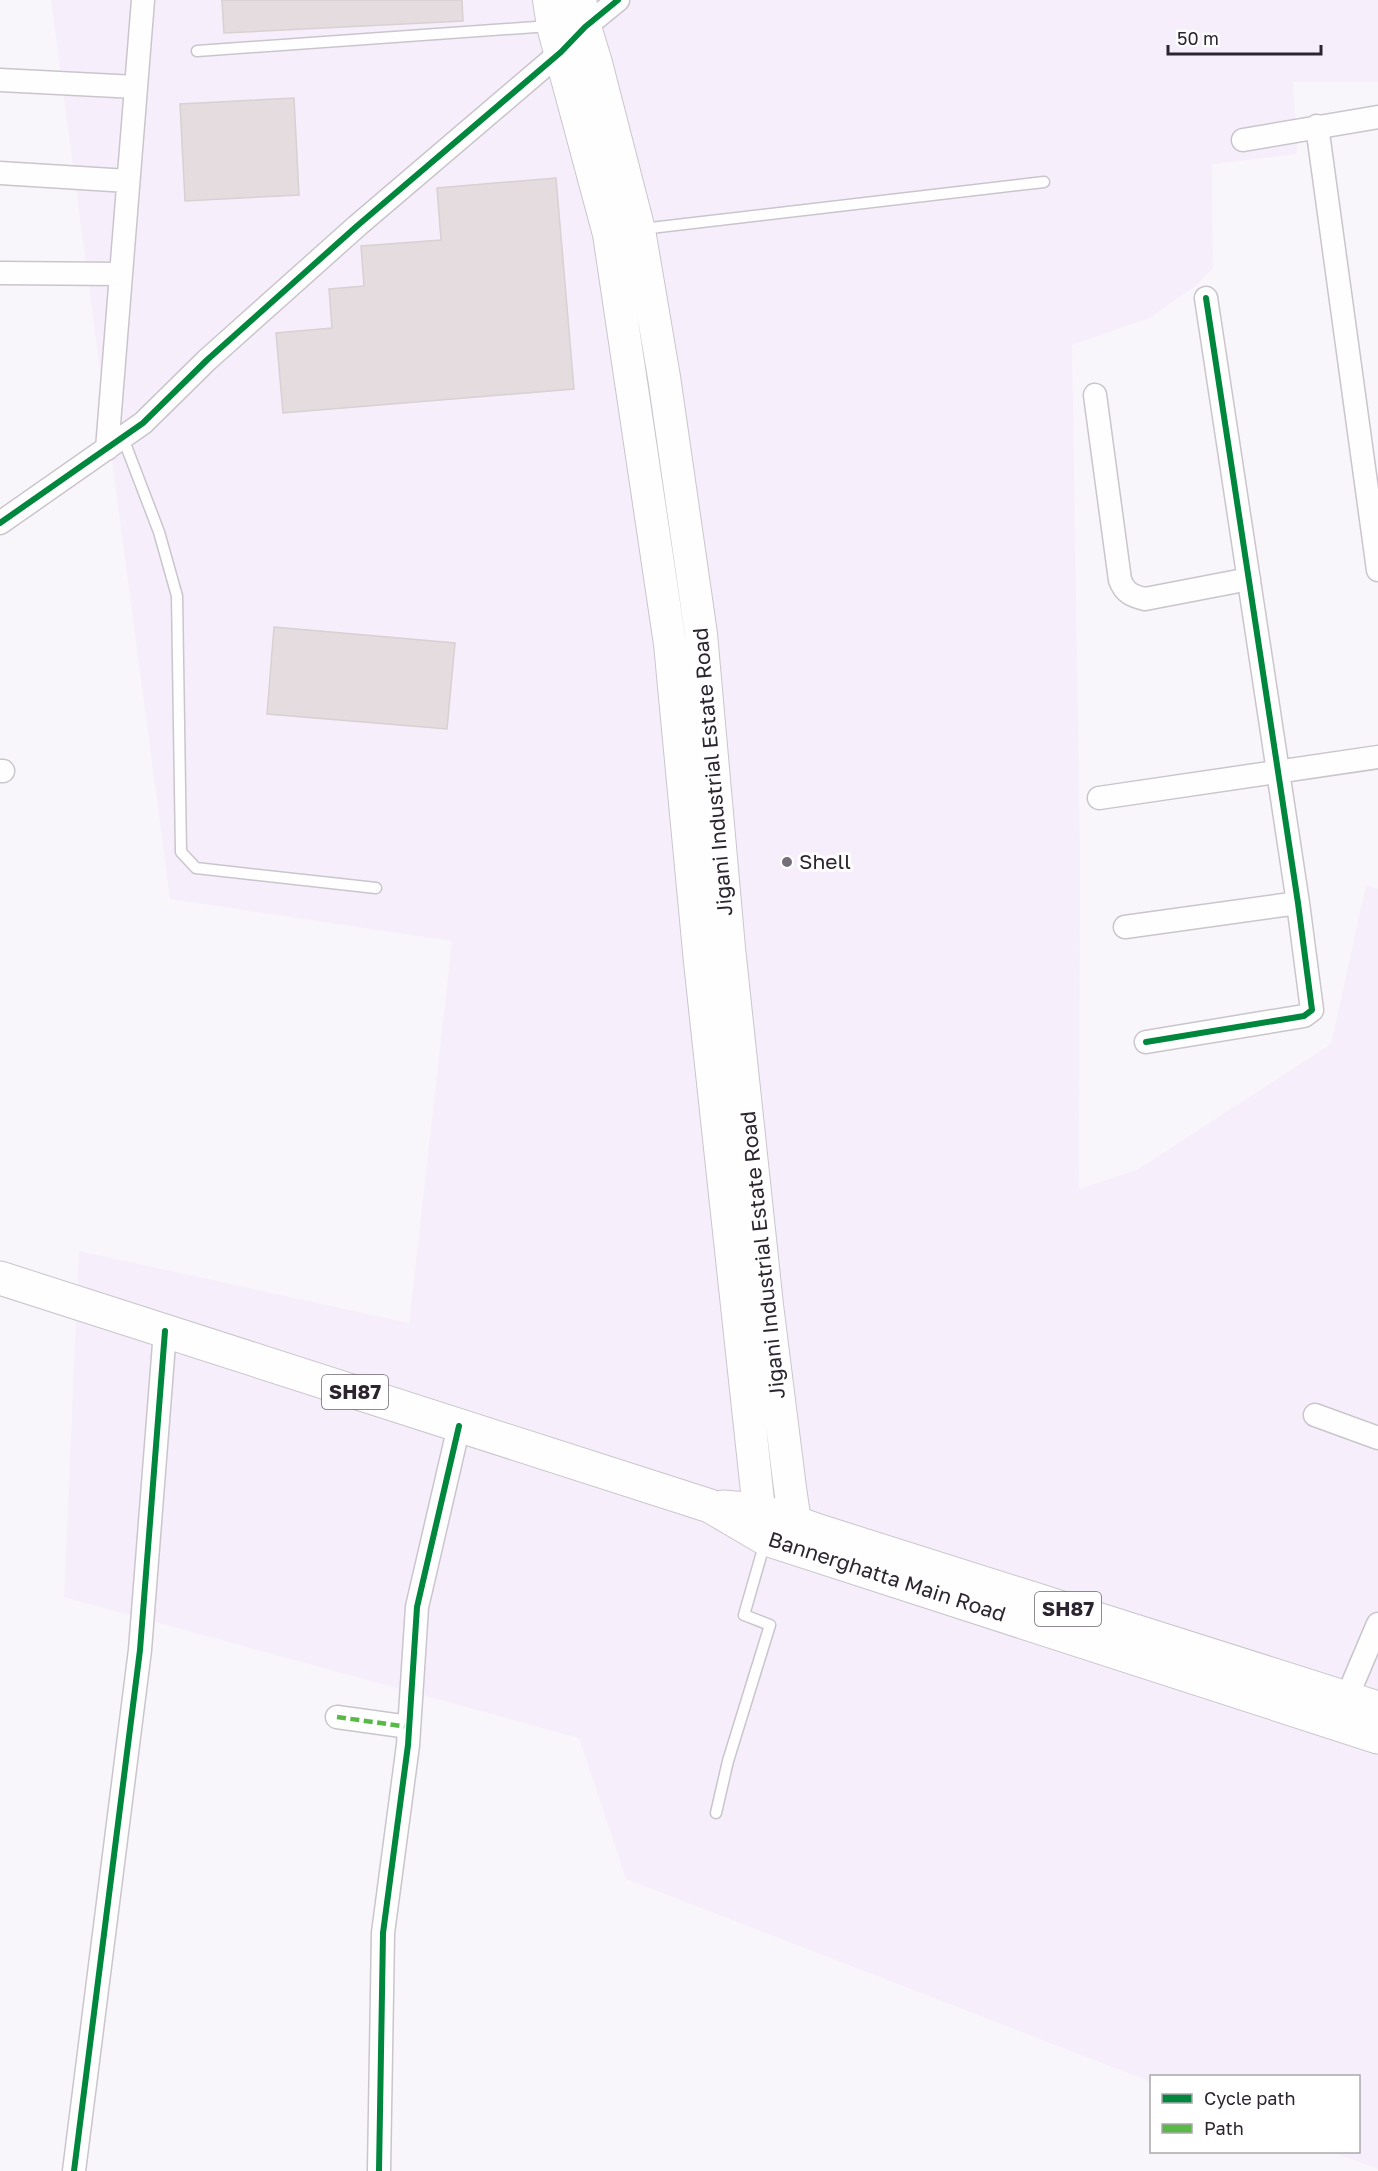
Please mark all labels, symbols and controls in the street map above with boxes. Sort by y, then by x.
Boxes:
scale bar [1168,18,1321,56]
text: 50 m [1177,27,1219,49]
street label: Jigani Industrial Estate Road [686,627,738,917]
place label: Shell [799,848,851,874]
marker: Shell [780,855,794,869]
street label: Jigani Industrial Estate Road [734,1110,790,1400]
road number: SH87 [322,1375,388,1409]
street label: Bannerghatta Main Road [765,1525,1009,1627]
road number: SH87 [1035,1592,1101,1626]
legend [1150,2075,1360,2153]
text: Cycle path [1204,2087,1296,2109]
text: Path [1204,2117,1244,2139]

